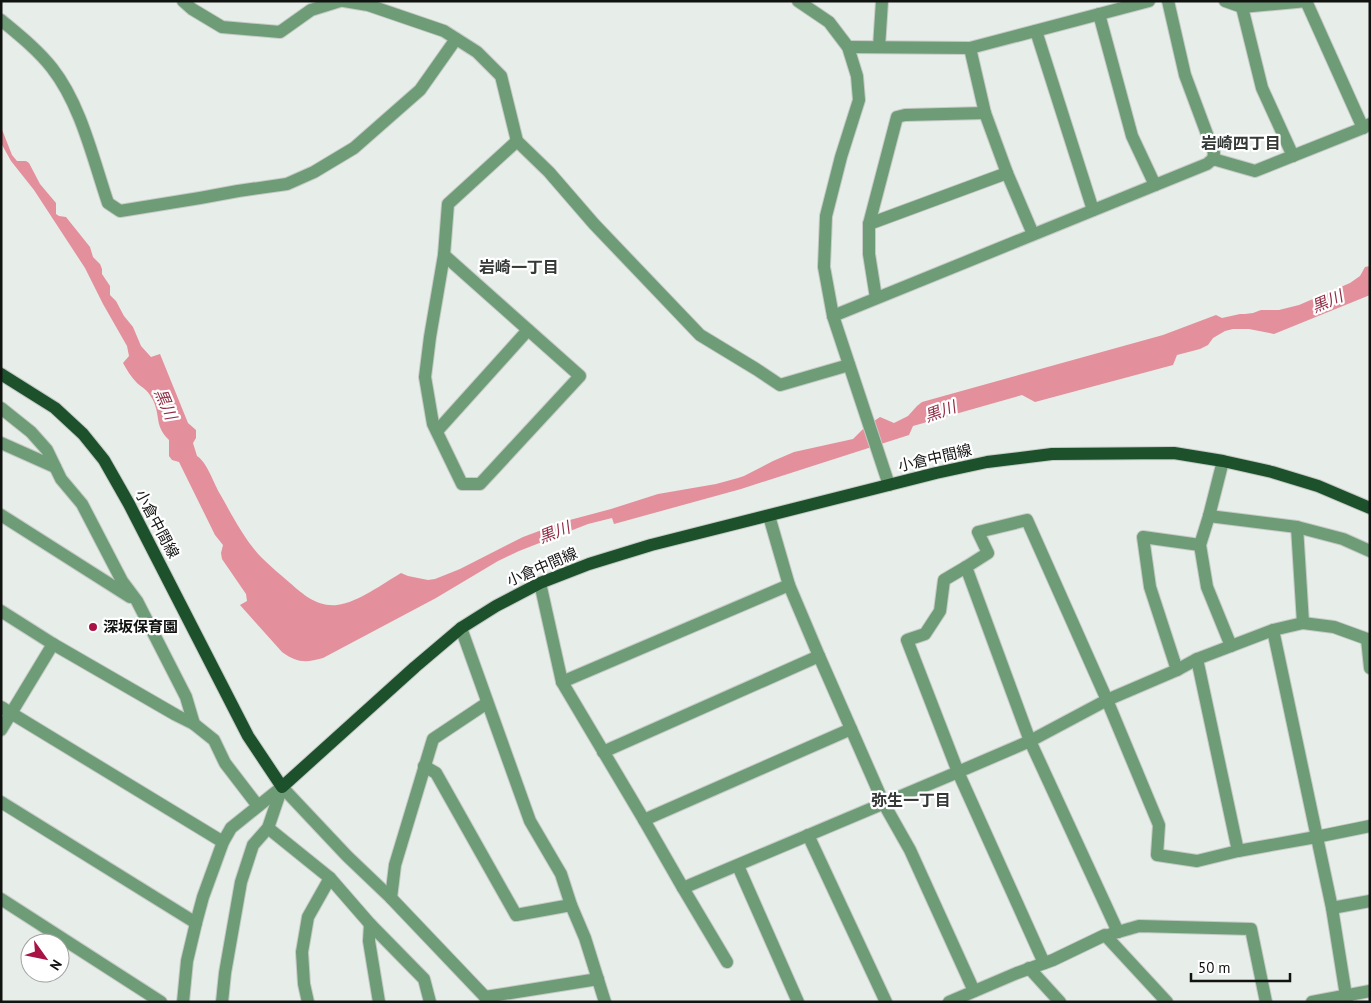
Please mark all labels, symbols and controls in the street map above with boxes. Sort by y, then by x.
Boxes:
district label: 岩崎四丁目 [1201,133,1281,153]
district label: 岩崎一丁目 [479,257,559,277]
water label: 黒川 [1308,285,1347,316]
water label: 黒川 [151,385,182,424]
water label: 黒川 [922,395,960,426]
street label: 小倉中間線 [896,440,974,475]
street label: 小倉中間線 [131,486,183,561]
water label: 黒川 [535,516,574,547]
street label: 小倉中間線 [504,543,580,590]
place label: 深坂保育園 [103,617,178,636]
marker: 深坂保育園 [87,621,99,633]
district label: 弥生一丁目 [871,790,951,810]
north arrow [20,933,70,983]
scale bar [1191,950,1290,982]
text: N [46,956,66,974]
text: 50 m [1198,958,1231,977]

